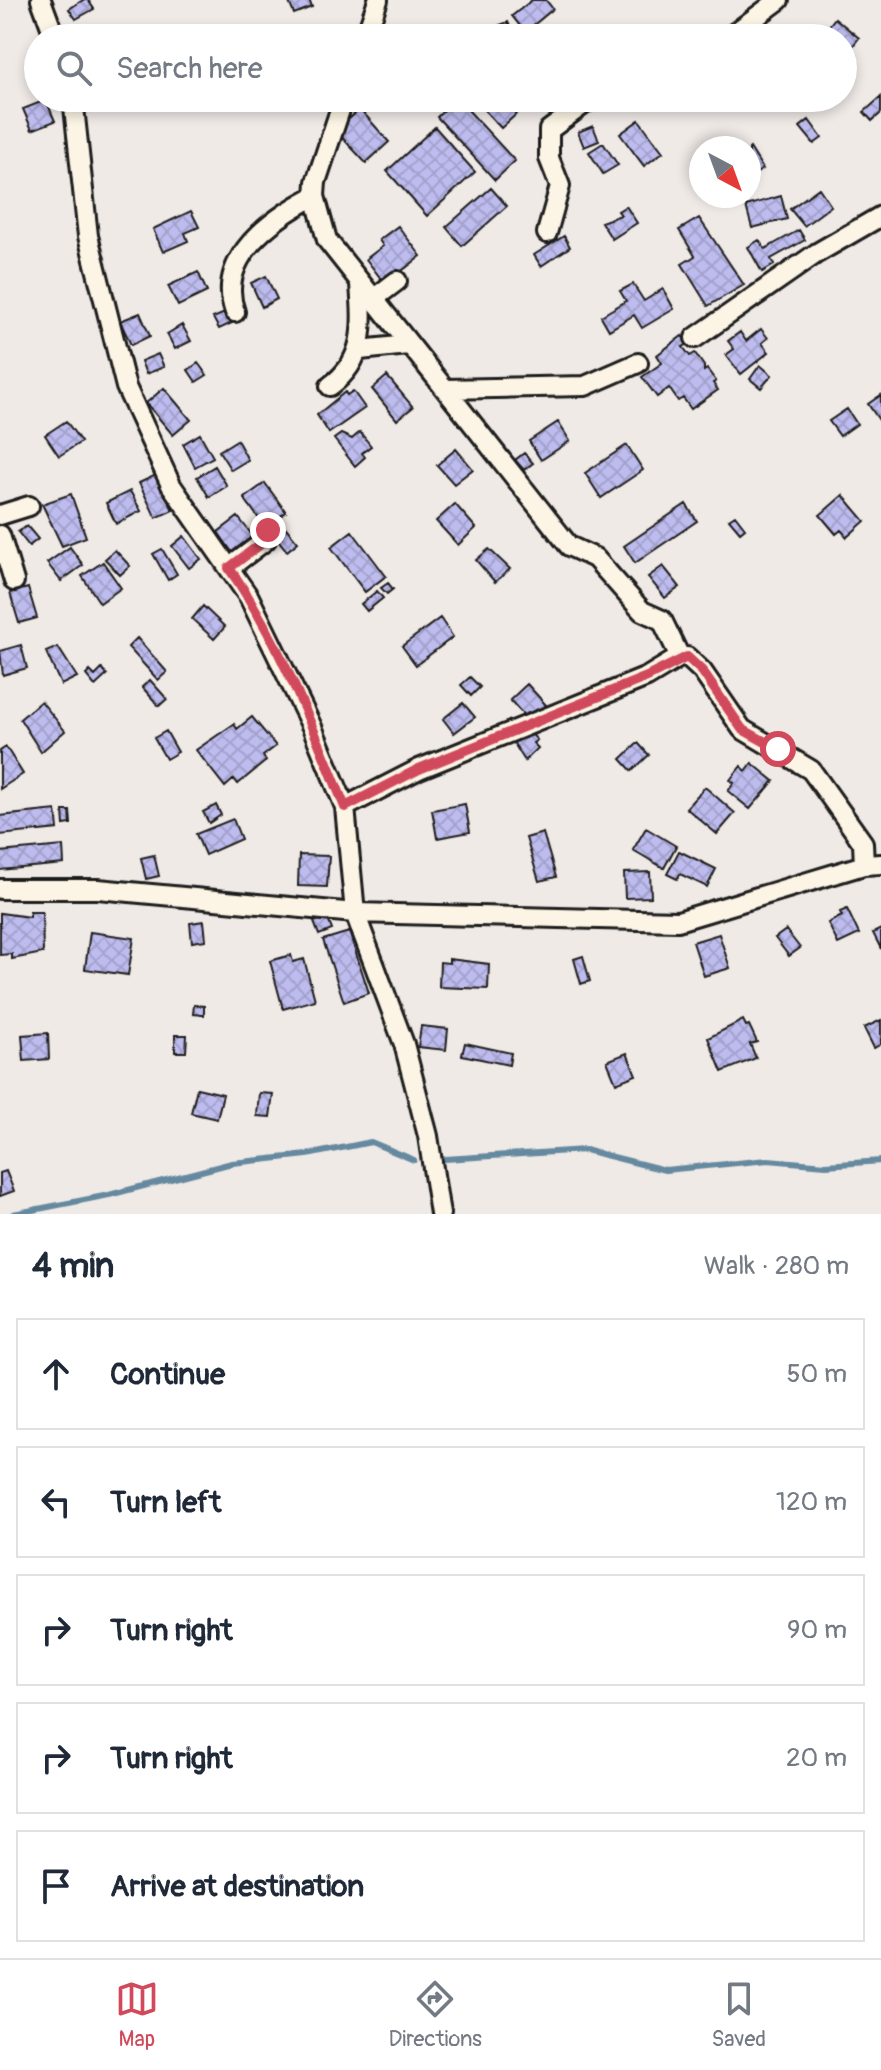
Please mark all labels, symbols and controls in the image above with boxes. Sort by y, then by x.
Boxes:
search box [24,24,857,112]
icon: search [52,46,96,90]
text: Search here [116,50,263,87]
north arrow [689,136,761,208]
route end [250,512,286,548]
route start [760,731,796,767]
text: 4 min [32,1245,114,1288]
text: Walk · 280 m [704,1250,849,1282]
icon: ahead [34,1352,78,1396]
text: Continue [110,1356,225,1393]
text: 50 m [786,1358,847,1390]
icon: left [34,1480,78,1524]
text: Turn left [110,1484,221,1521]
text: 120 m [776,1486,847,1518]
icon: right [34,1608,78,1652]
text: Turn right [110,1612,233,1649]
text: 90 m [787,1614,847,1646]
icon: right [34,1736,78,1780]
text: Turn right [110,1740,233,1777]
text: 20 m [786,1742,847,1774]
icon: arrive [34,1864,78,1908]
text: Arrive at destination [110,1868,364,1905]
tab: Map [115,1977,159,2053]
tab: Directions [389,1977,482,2053]
tab: Saved [712,1977,766,2053]

